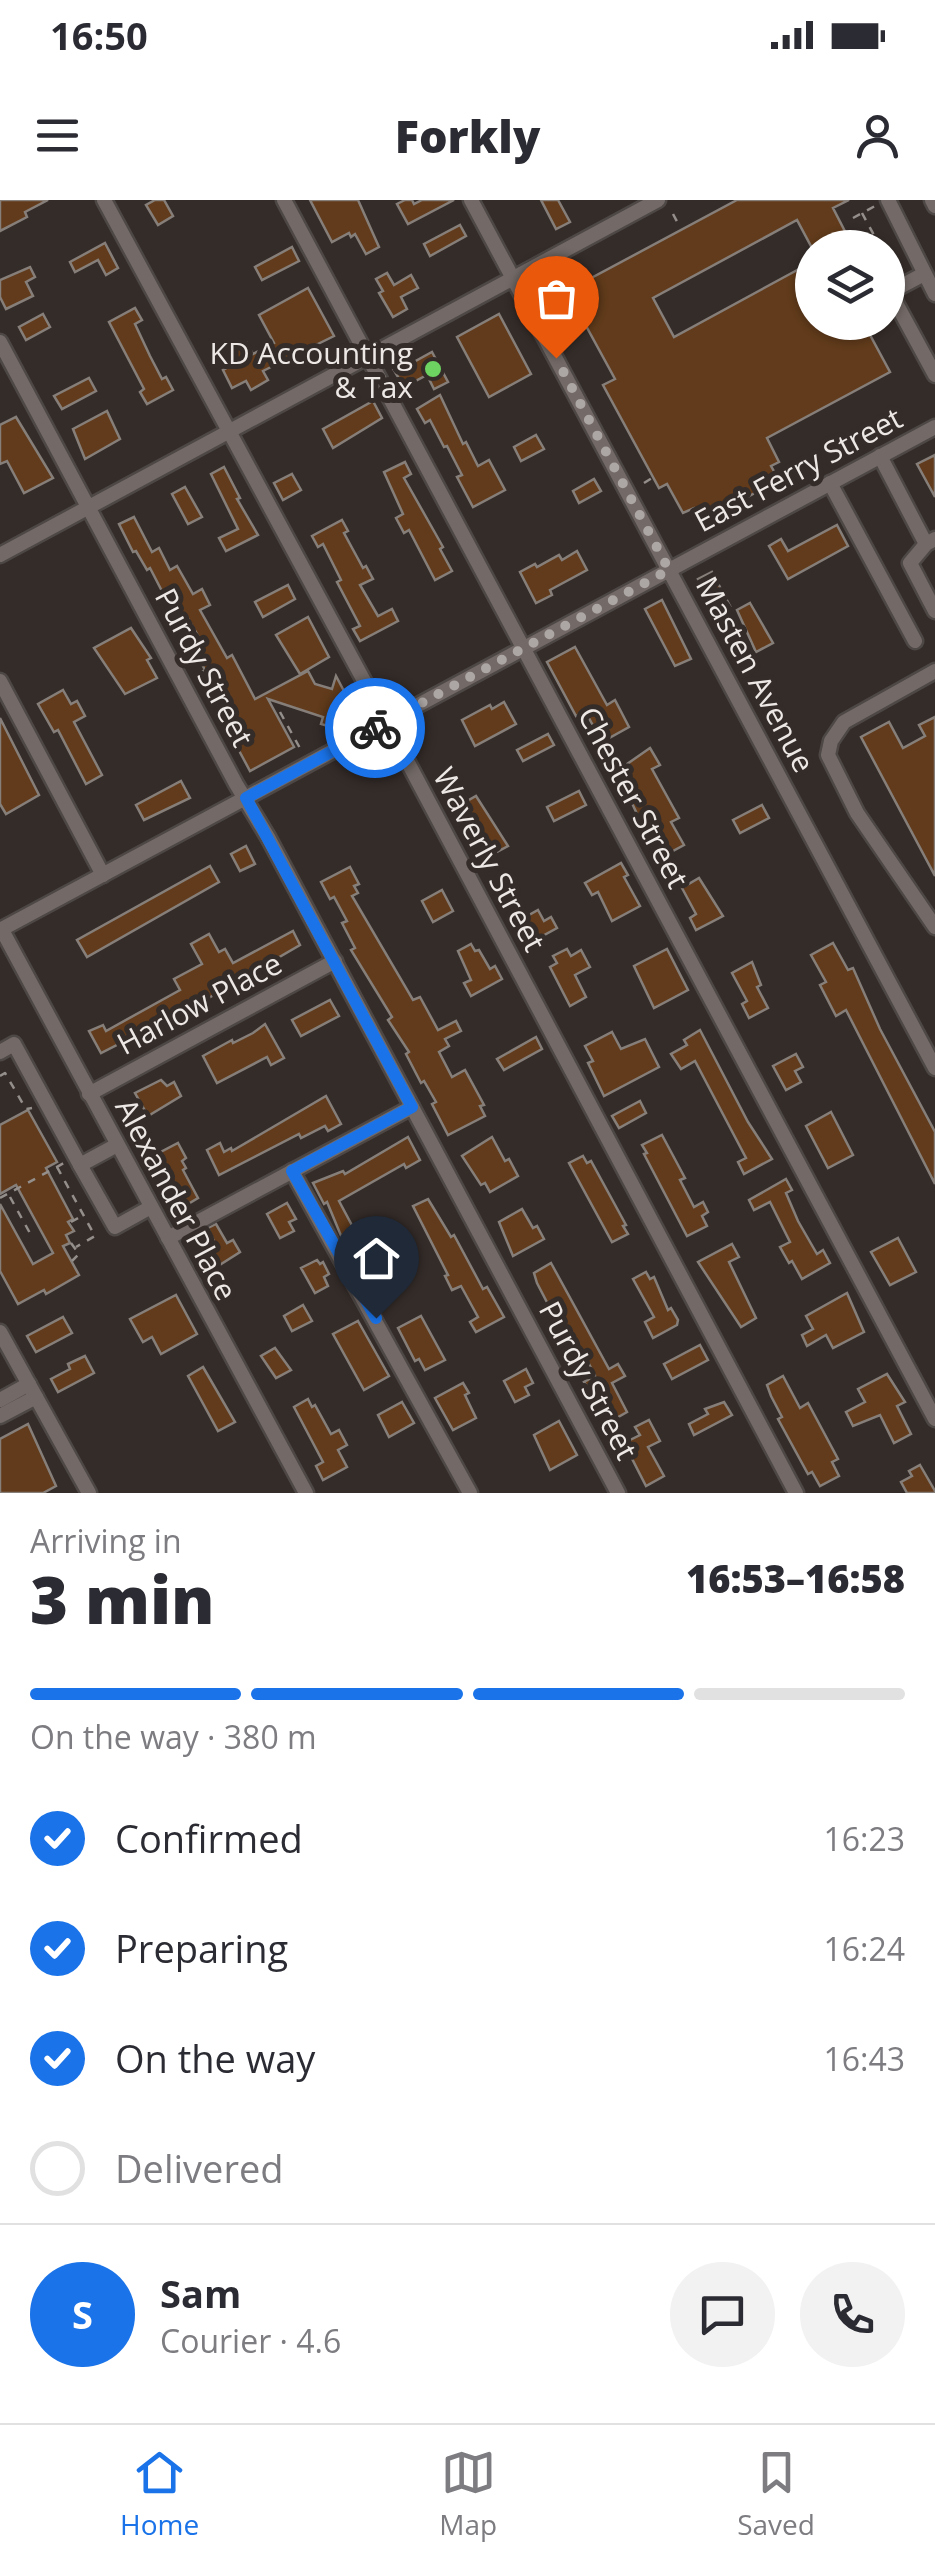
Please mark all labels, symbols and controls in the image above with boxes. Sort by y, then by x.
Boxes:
text: 16:50 [50,9,148,61]
text: Forkly [395,105,540,166]
icon: menu [30,108,85,163]
icon: person [850,108,905,163]
map controls [795,230,905,340]
button: layers [795,230,905,340]
pin [514,256,599,359]
icon: bag [529,271,584,326]
place label: KD Accounting & Tax [210,332,413,407]
marker: KD Accounting & Tax [422,358,444,380]
street label: East Ferry Street [687,397,909,541]
street label: Masten Avenue [687,569,825,779]
street label: Purdy Street [146,581,264,753]
courier [325,678,425,778]
street label: Chester Street [569,699,699,895]
icon: bike [348,701,403,756]
street label: Waverly Street [424,760,556,958]
street label: Harlow Place [109,942,289,1064]
street label: Alexander Place [107,1091,247,1307]
pin [334,1216,419,1319]
icon: home [349,1231,404,1286]
street label: Purdy Street [530,1294,648,1466]
text: Arriving in [30,1519,182,1562]
text: 16:53–16:58 [686,1552,905,1604]
text: 3 min [30,1555,215,1643]
text: On the way · 380 m [30,1715,317,1758]
icon: check [30,1811,85,1866]
text: Confirmed [115,1812,303,1864]
text: 16:23 [823,1817,905,1860]
icon: check [30,1921,85,1976]
text: Preparing [115,1922,288,1974]
text: 16:24 [823,1927,905,1970]
icon: check [30,2031,85,2086]
text: On the way [115,2032,315,2084]
text: 16:43 [823,2037,905,2080]
text: Delivered [115,2142,284,2194]
button: chat [670,2262,775,2367]
button: phone [800,2262,905,2367]
text: Sam [160,2267,241,2319]
text: S [72,2288,93,2340]
text: Courier · 4.6 [160,2319,341,2362]
tab: Home [120,2445,199,2543]
tab: Map [439,2445,497,2543]
tab: Saved [737,2445,815,2543]

